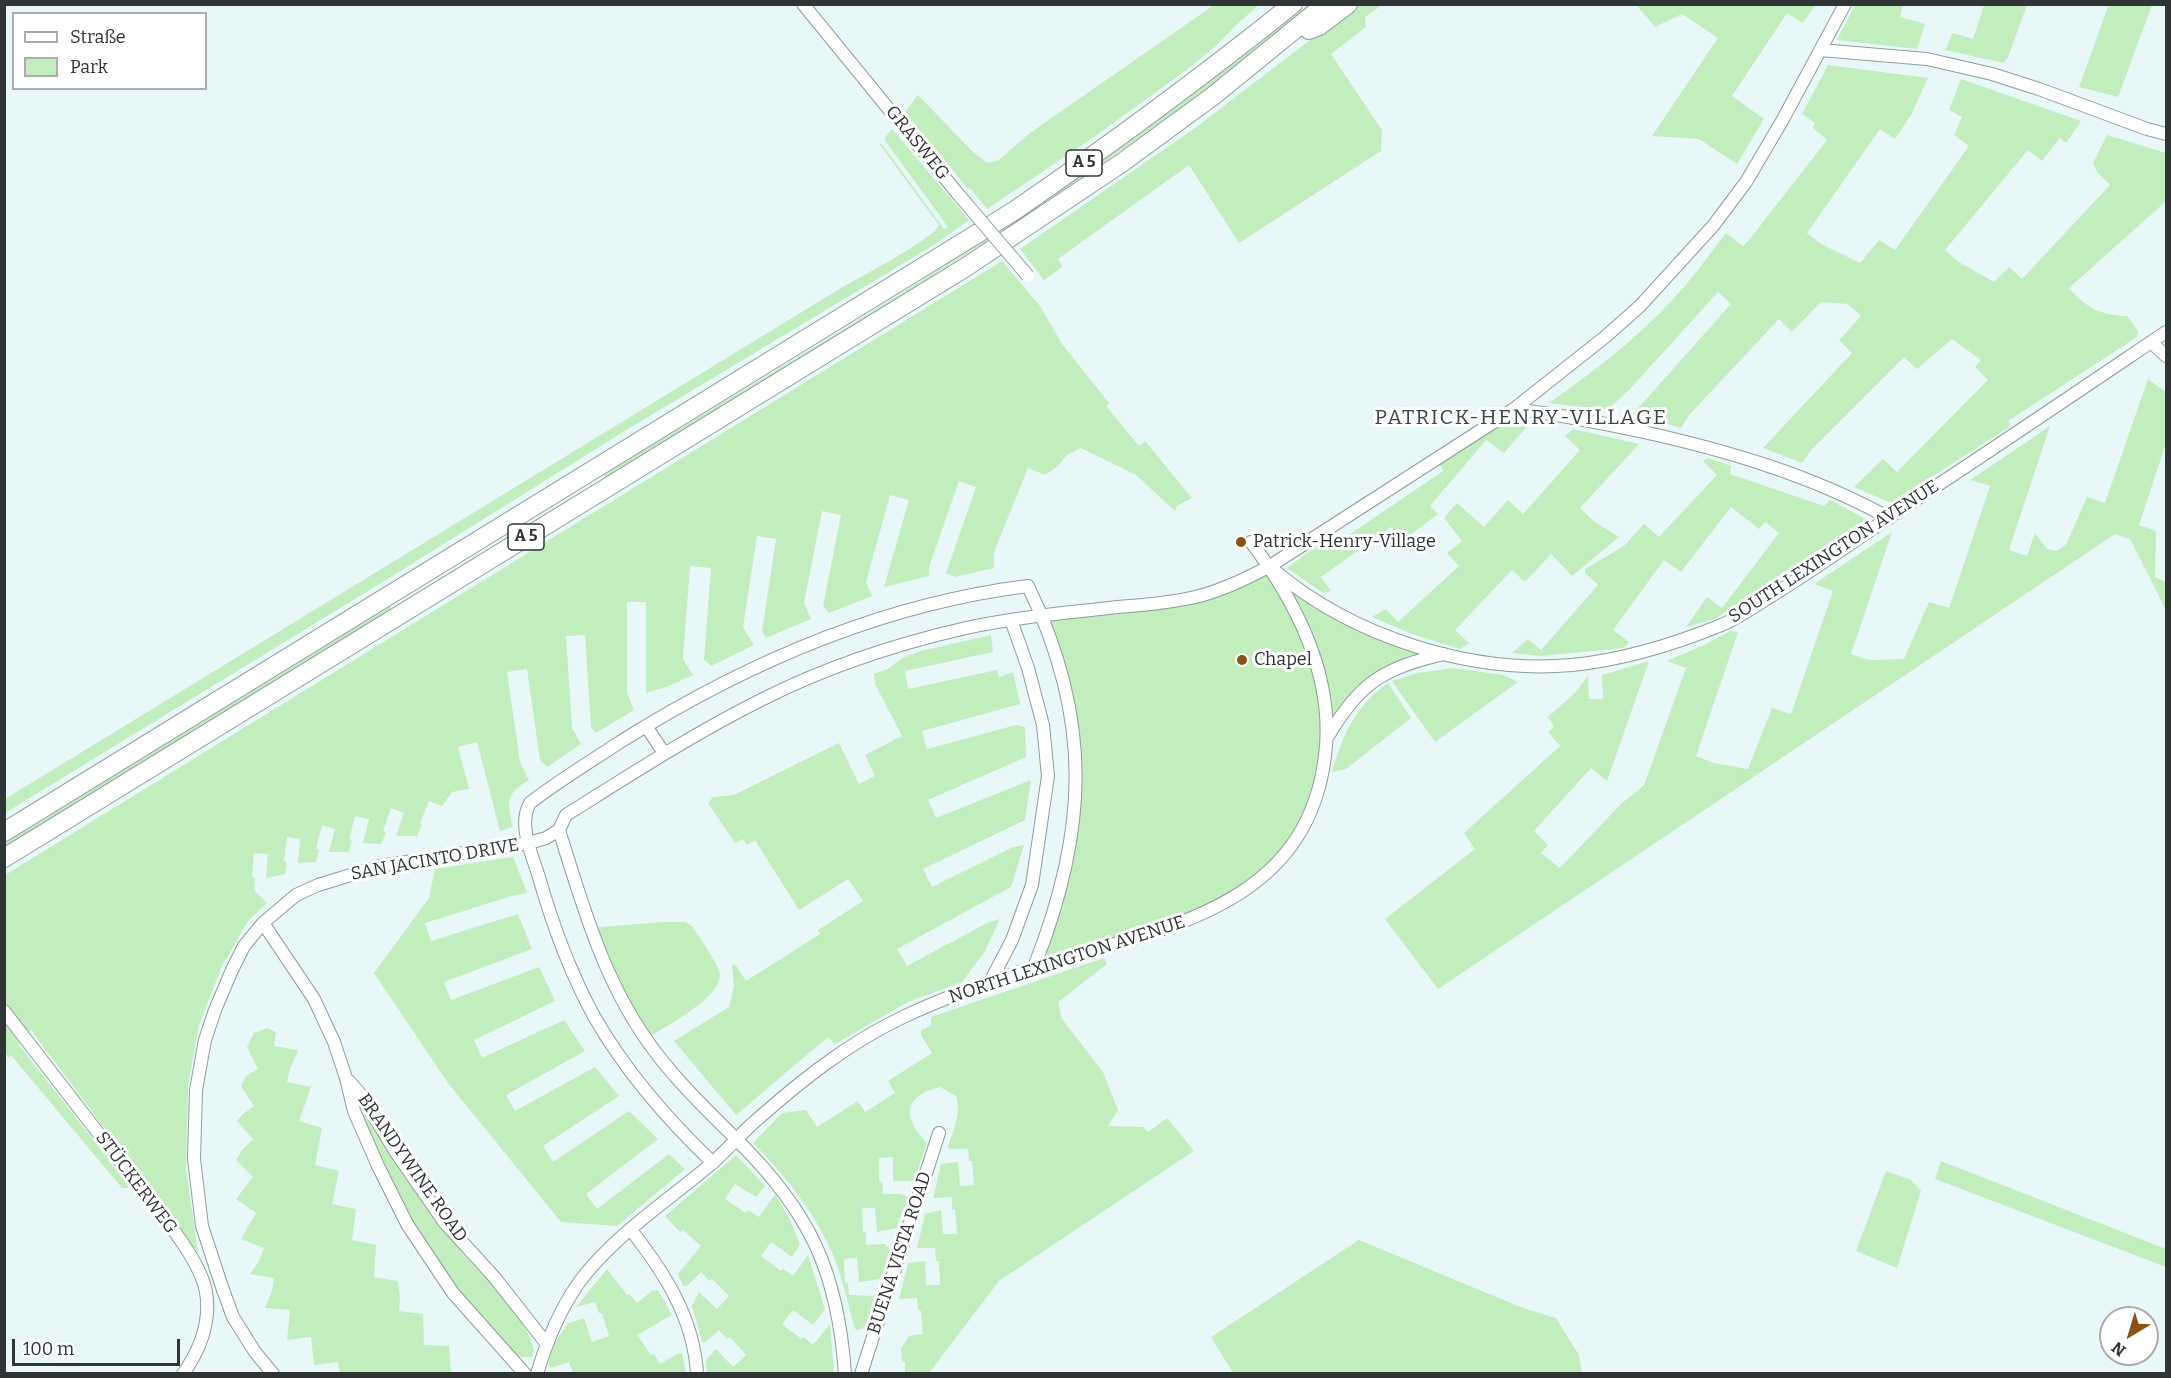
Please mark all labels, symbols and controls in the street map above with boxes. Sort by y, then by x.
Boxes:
legend [12,12,207,90]
text: Straße [70,26,126,48]
text: Park [70,56,108,78]
street label: GRASWEG [881,102,953,184]
road number: A 5 [1066,150,1102,176]
district label: PATRICK-HENRY-VILLAGE [1375,405,1667,431]
street label: SOUTH LEXINGTON AVENUE [1725,476,1943,628]
road number: A 5 [508,524,544,550]
place label: Patrick-Henry-Village [1253,531,1436,553]
marker: Patrick-Henry-Village [1234,535,1248,549]
place label: Chapel [1254,649,1312,671]
marker: Chapel [1235,653,1249,667]
street label: SAN JACINTO DRIVE [349,835,521,885]
street label: NORTH LEXINGTON AVENUE [946,911,1188,1009]
street label: BRANDYWINE ROAD [353,1090,471,1246]
street label: STÜCKERWEG [91,1128,181,1238]
street label: BUENA VISTA ROAD [864,1169,936,1337]
north arrow [2099,1306,2159,1366]
scale bar [15,1327,183,1365]
text: 100 m [23,1338,74,1360]
text: N [2108,1338,2130,1360]

